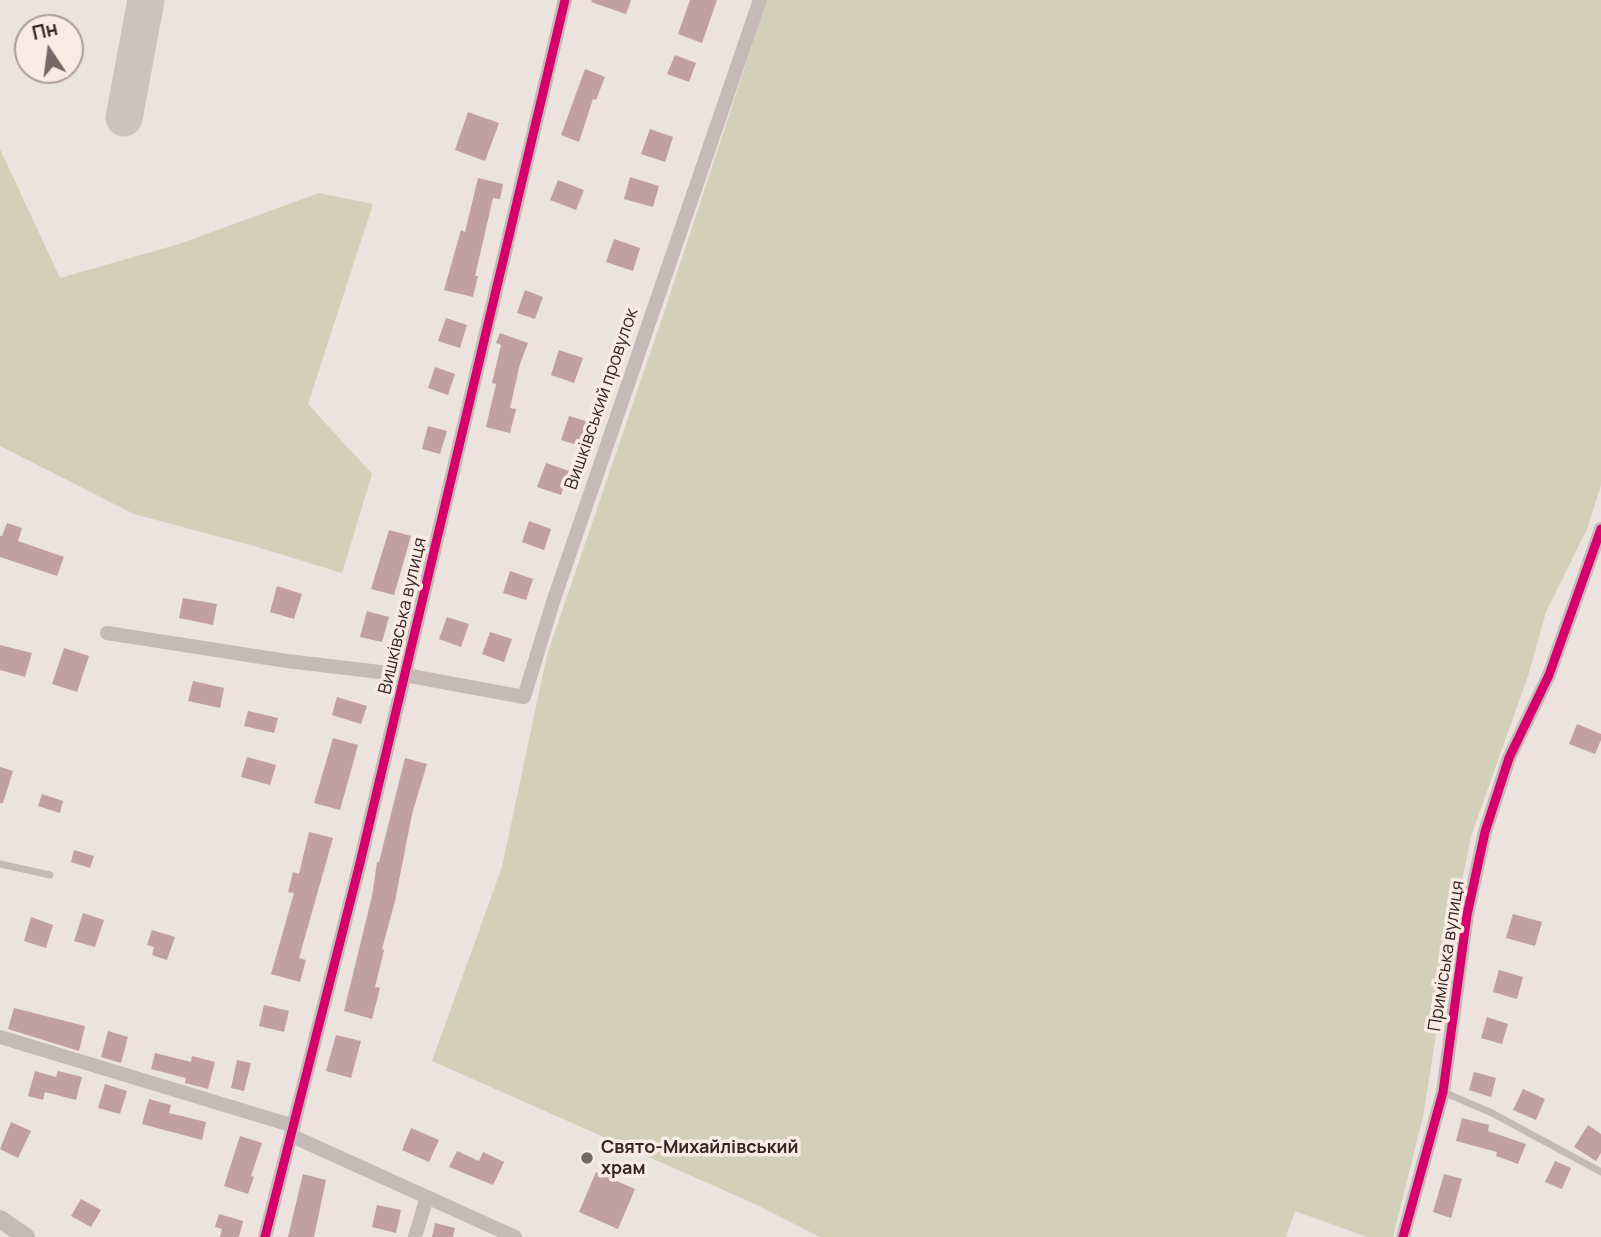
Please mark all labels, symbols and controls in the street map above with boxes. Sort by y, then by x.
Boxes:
north arrow [14,14,84,84]
text: Пн [29,15,60,46]
street label: Вишківський провулок [561,305,643,493]
street label: Вишківська вулиця [374,536,432,696]
street label: Приміська вулиця [1424,879,1470,1033]
place label: Свято-Михайлівський храм [601,1137,798,1180]
marker: Свято-Михайлівський храм [579,1150,595,1166]

